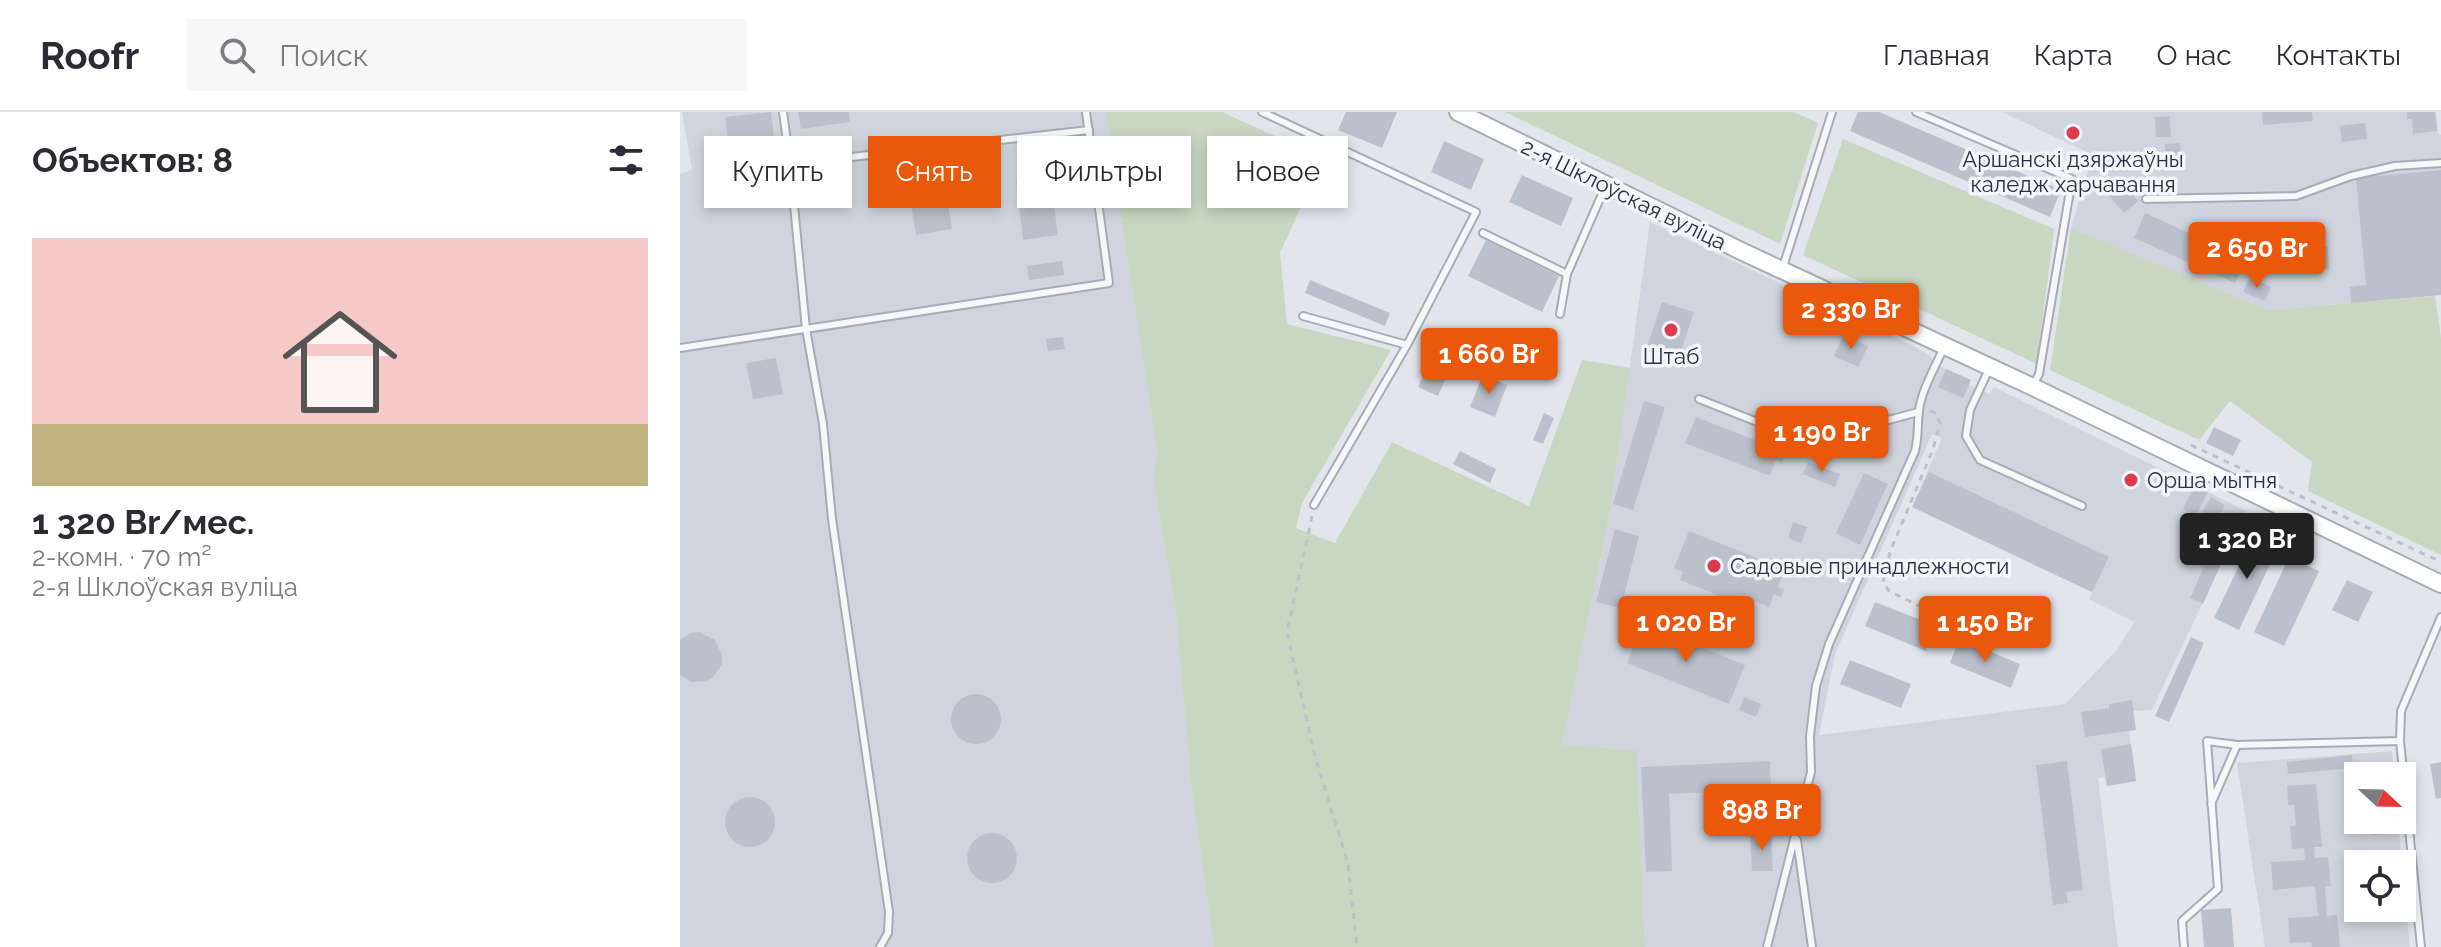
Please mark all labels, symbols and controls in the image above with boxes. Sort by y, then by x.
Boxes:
search box [187,19,747,91]
text: Roofr [40,33,139,78]
icon: search [215,33,259,77]
text: Поиск [279,38,368,73]
text: Главная [1883,39,1990,72]
text: Карта [2034,39,2113,72]
text: О нас [2157,39,2232,72]
text: Контакты [2276,39,2401,72]
marker: Аршанскі дзяржаўны каледж харчавання [2064,124,2082,142]
street label: 2-я Шклоўская вуліца [1517,133,1731,255]
chip: Купить [704,136,852,208]
chip: Снять [868,136,1001,208]
chip: Фильтры [1017,136,1191,208]
chip: Новое [1207,136,1348,208]
icon: filters [604,138,648,182]
text: Объектов: 8 [32,140,233,180]
place label: Аршанскі дзяржаўны каледж харчавання [1962,146,2184,197]
pin: 2 650 Br [2174,222,2340,290]
text: 2 650 Br [2206,233,2308,263]
pin: 2 330 Br [1768,283,1934,351]
icon: home [268,290,412,434]
text: 2 330 Br [1801,294,1901,324]
marker: Штаб [1662,321,1680,339]
pin: 1 660 Br [1406,328,1572,396]
text: 1 660 Br [1439,339,1539,369]
place label: Штаб [1643,343,1699,369]
pin: 1 190 Br [1739,406,1905,474]
text: 1 190 Br [1773,417,1871,447]
place label: Орша мытня [2147,467,2277,493]
marker: Орша мытня [2122,471,2140,489]
text: 1 320 Br/мес. [32,502,254,542]
pin: 1 320 Br [2164,513,2330,581]
text: 1 320 Br [2198,524,2296,554]
text: 2-комн. · 70 m² [32,542,212,572]
place label: Садовые принадлежности [1730,553,2009,579]
marker: Садовые принадлежности [1705,557,1723,575]
text: 2-я Шклоўская вуліца [32,572,298,602]
pin: 1 020 Br [1603,596,1769,664]
pin: 1 150 Br [1902,596,2068,664]
text: 1 020 Br [1636,607,1736,637]
text: 1 150 Br [1937,607,2033,637]
north arrow [2344,762,2416,834]
map controls [2344,762,2416,922]
pin: 898 Br [1697,784,1827,852]
text: 898 Br [1722,795,1802,825]
button: locate [2344,850,2416,922]

